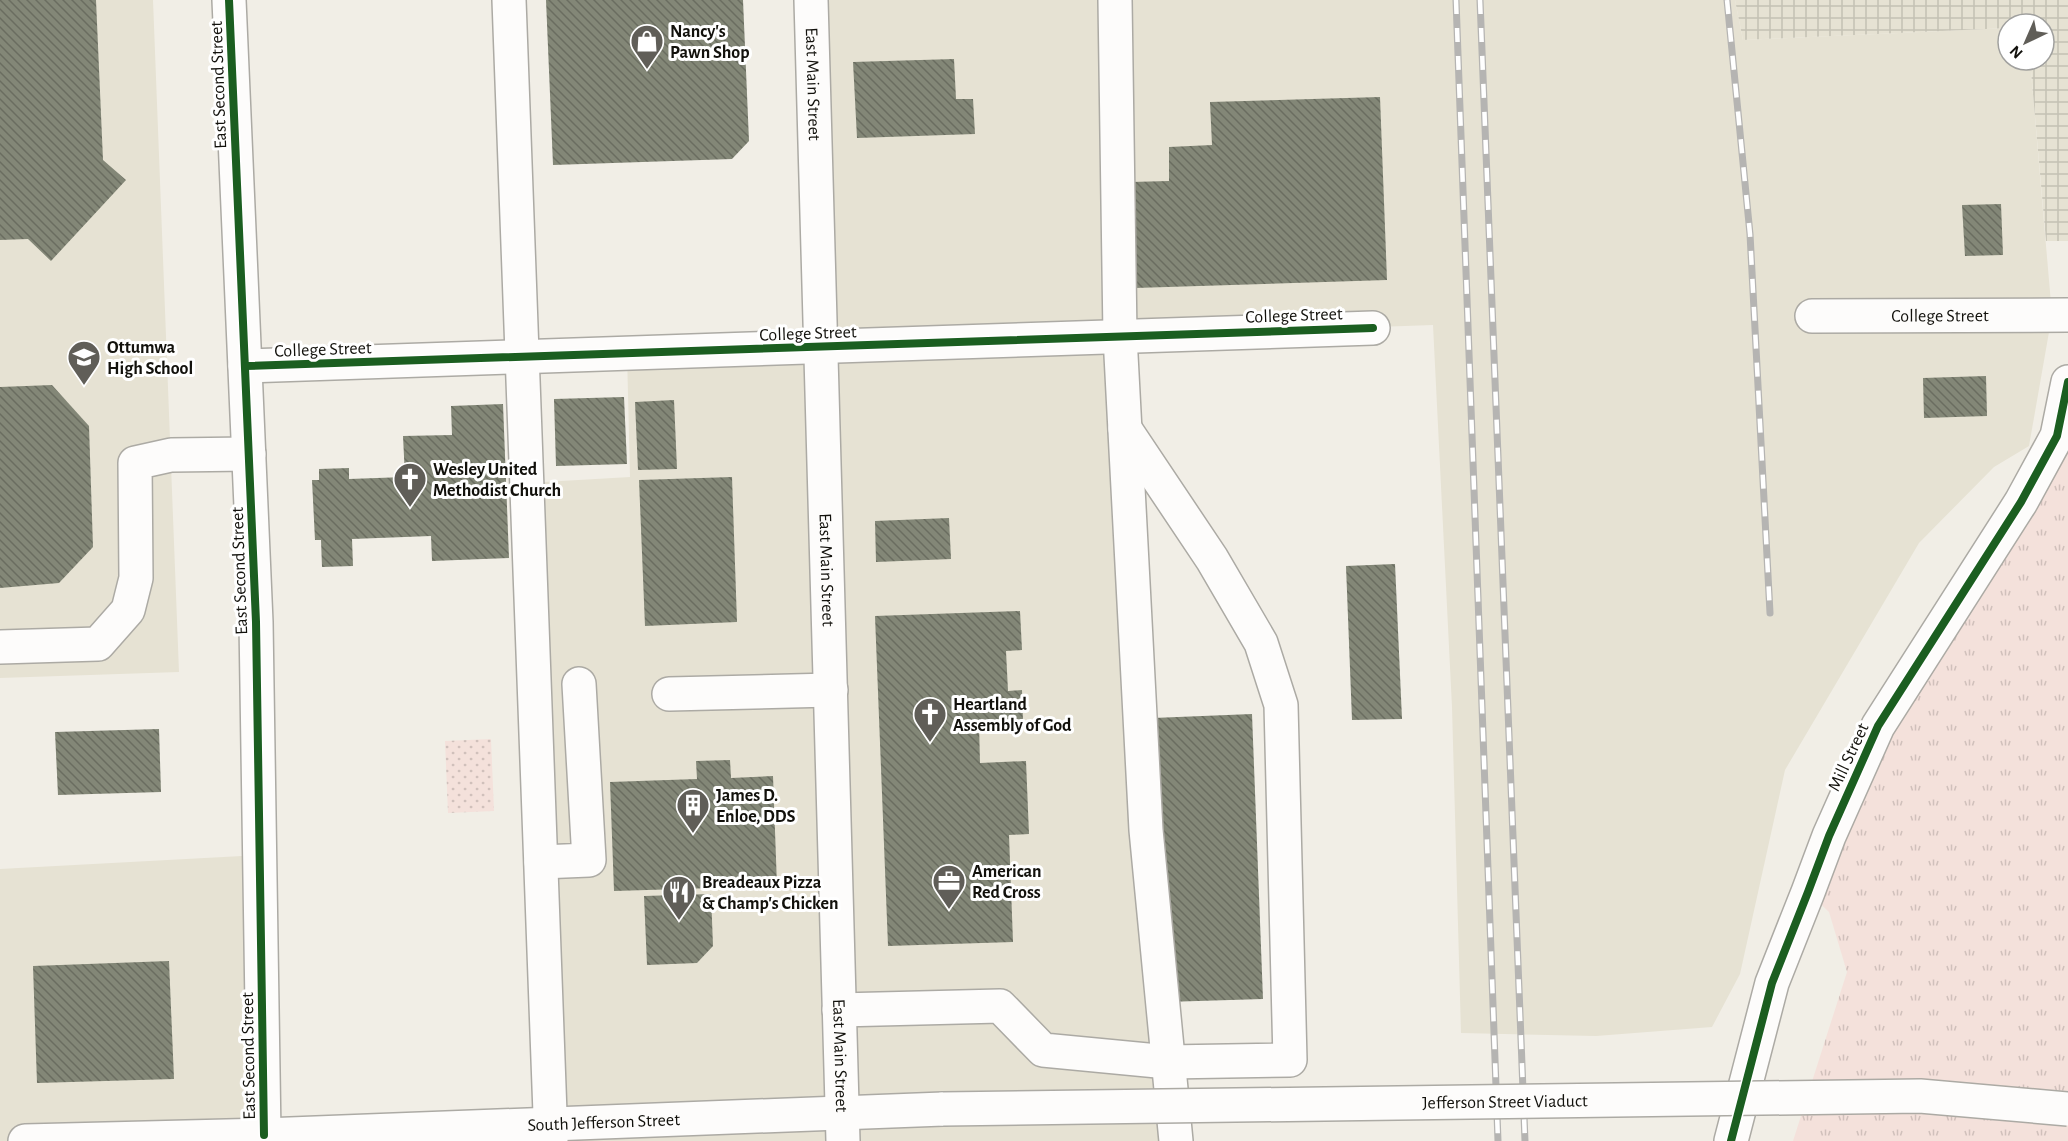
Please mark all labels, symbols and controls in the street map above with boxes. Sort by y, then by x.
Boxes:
north arrow [1996,12,2056,72]
street label: East Second Street [208,20,230,149]
shop icon: Nancy's Pawn Shop [629,23,665,70]
place label: Nancy's Pawn Shop [670,23,750,62]
street label: East Main Street [802,27,823,141]
text: N [2007,42,2026,62]
street label: College Street [1245,305,1343,327]
street label: College Street [1891,307,1989,326]
street label: College Street [759,323,857,345]
school or university icon: Ottumwa High School [66,339,102,386]
place label: Ottumwa High School [107,339,193,378]
street label: College Street [274,339,372,361]
church icon: Wesley United Methodist Church [392,461,428,508]
place label: Wesley United Methodist Church [433,461,561,500]
street label: East Second Street [229,506,251,635]
street label: East Main Street [815,513,837,627]
church icon: Heartland Assembly of God [912,696,948,743]
place label: Heartland Assembly of God [953,696,1072,735]
street label: Mill Street [1825,720,1873,794]
building icon: James D. Enloe, DDS [675,787,711,834]
place label: James D. Enloe, DDS [716,787,796,826]
office icon: American Red Cross [931,863,967,910]
place label: American Red Cross [972,863,1042,902]
restaurant icon: Breadeaux Pizza & Champ's Chicken [661,874,697,921]
place label: Breadeaux Pizza & Champ's Chicken [702,874,839,913]
street label: East Second Street [239,992,259,1120]
street label: East Main Street [829,999,850,1113]
street label: Jefferson Street Viaduct [1422,1092,1588,1113]
street label: South Jefferson Street [527,1111,681,1135]

